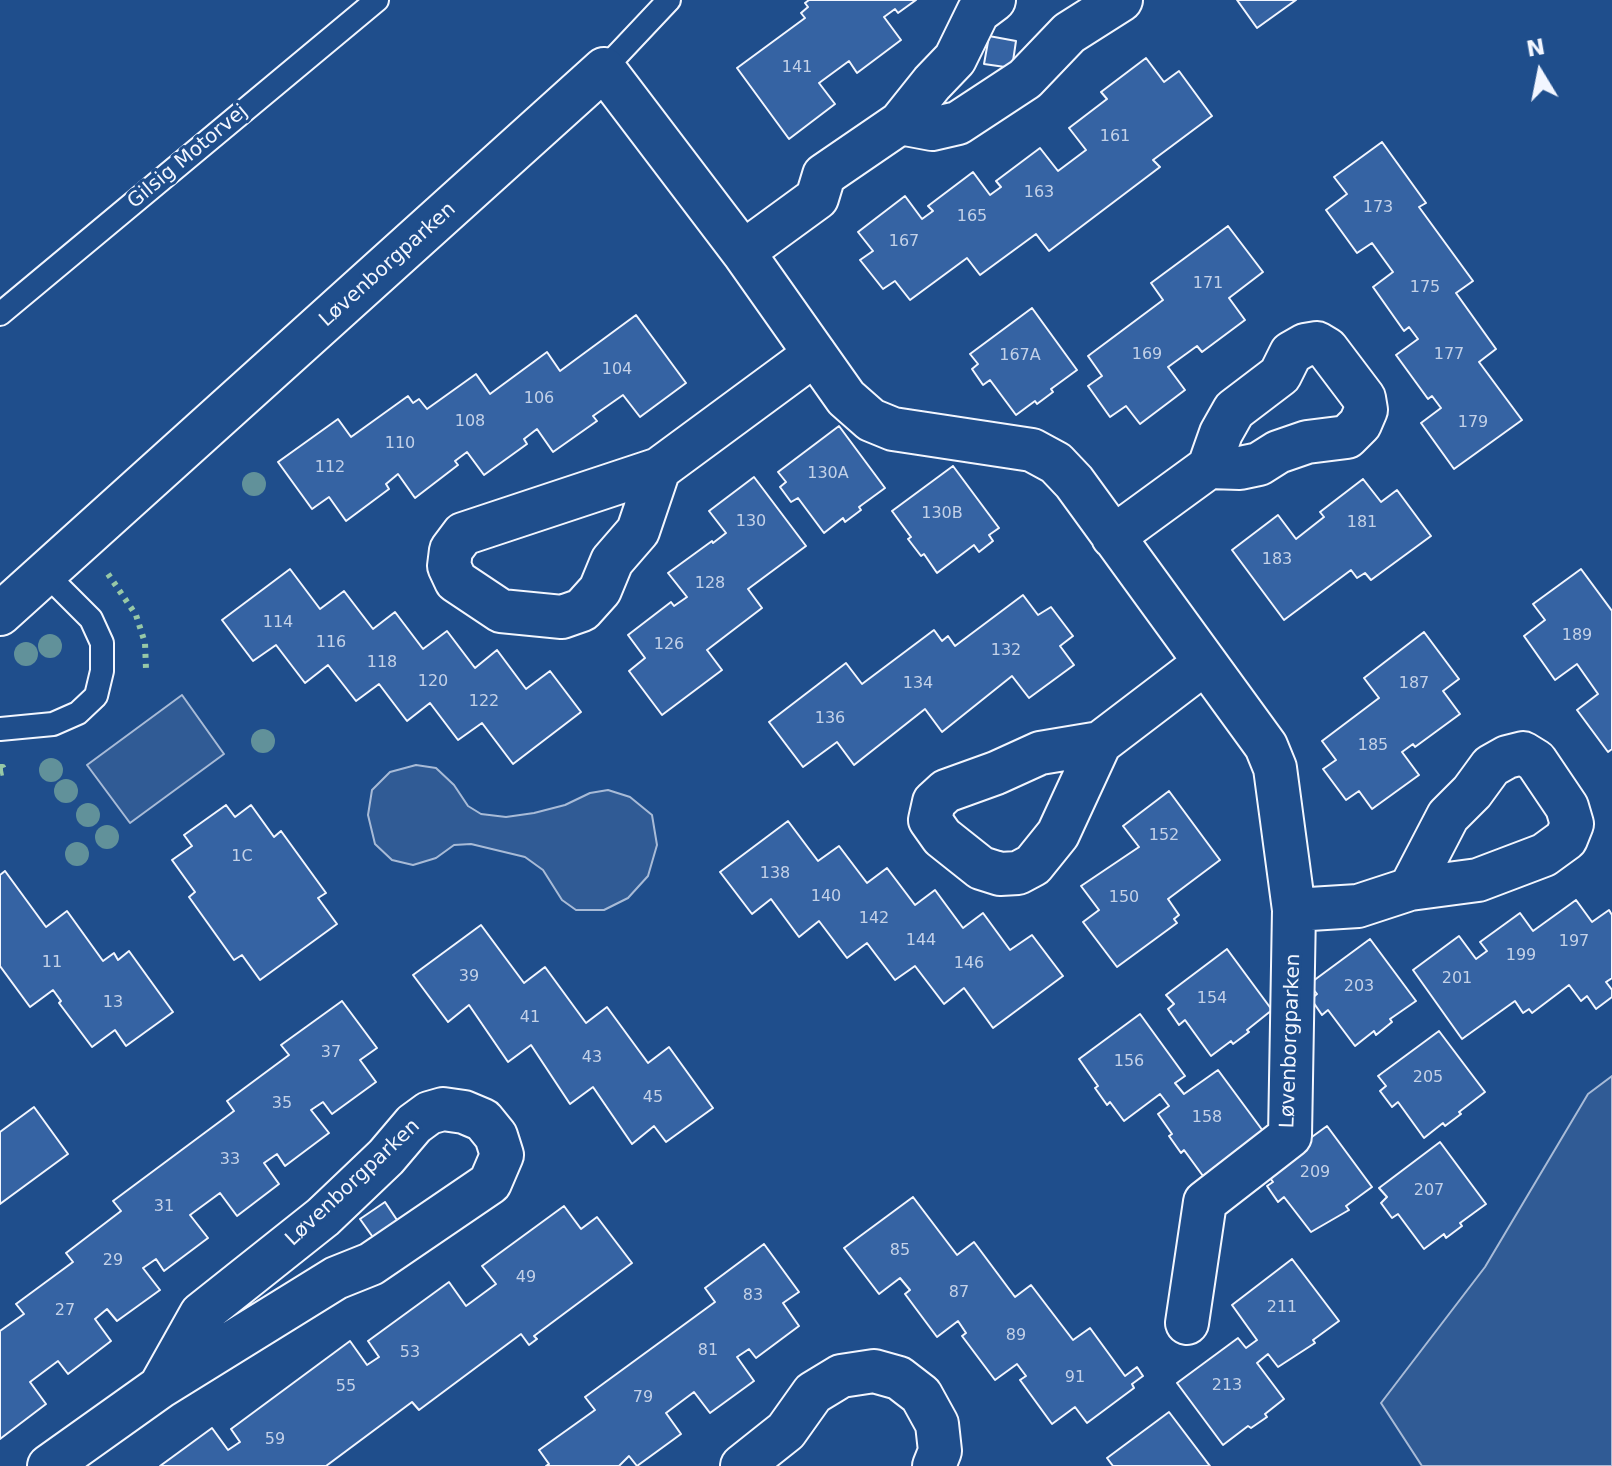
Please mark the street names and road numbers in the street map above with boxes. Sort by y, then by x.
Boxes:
street label: Gilsig Motorvej [123,100,253,214]
street label: Løvenborgparken [315,198,461,332]
street label: Løvenborgparken [1276,953,1306,1129]
street label: Løvenborgparken [281,1115,425,1251]

